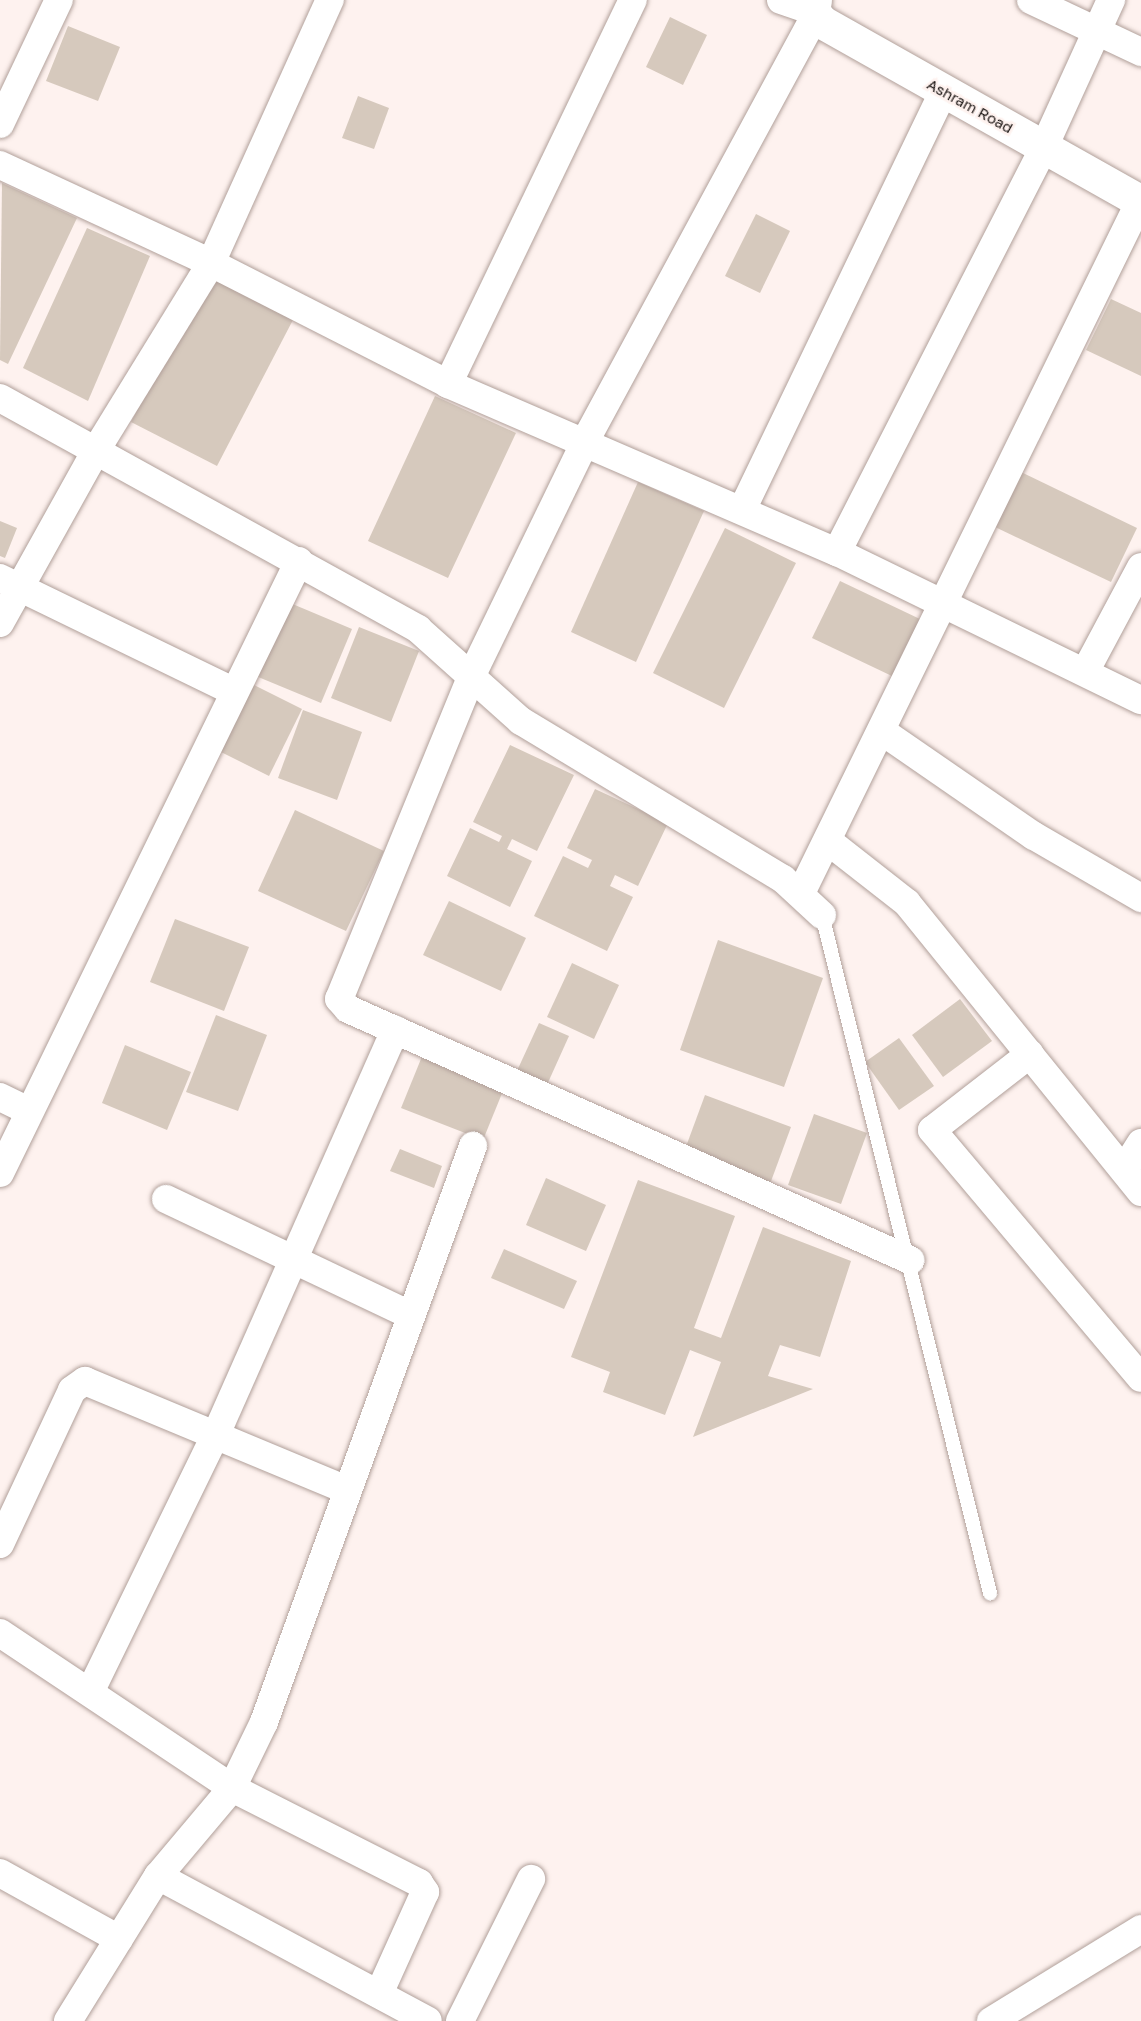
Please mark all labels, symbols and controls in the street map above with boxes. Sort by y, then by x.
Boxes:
street label: Ashram Road [924,75,1016,137]

